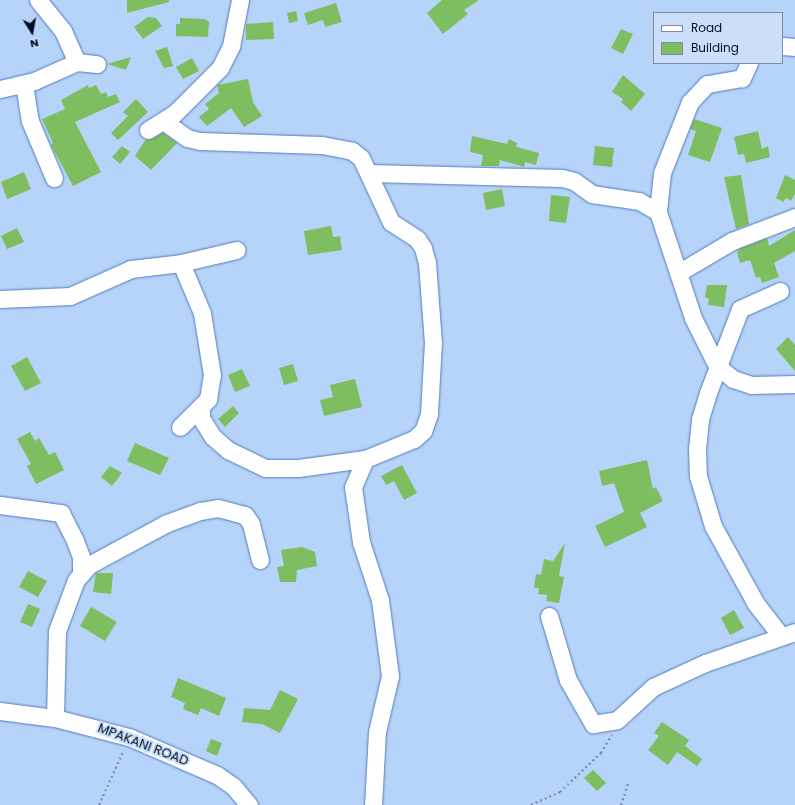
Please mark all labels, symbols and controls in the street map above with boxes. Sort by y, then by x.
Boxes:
north arrow [12,12,52,52]
legend [653,12,783,64]
text: Road [691,19,722,36]
text: N [29,35,40,52]
text: Building [691,39,739,56]
street label: MPAKANI ROAD [95,721,191,769]

